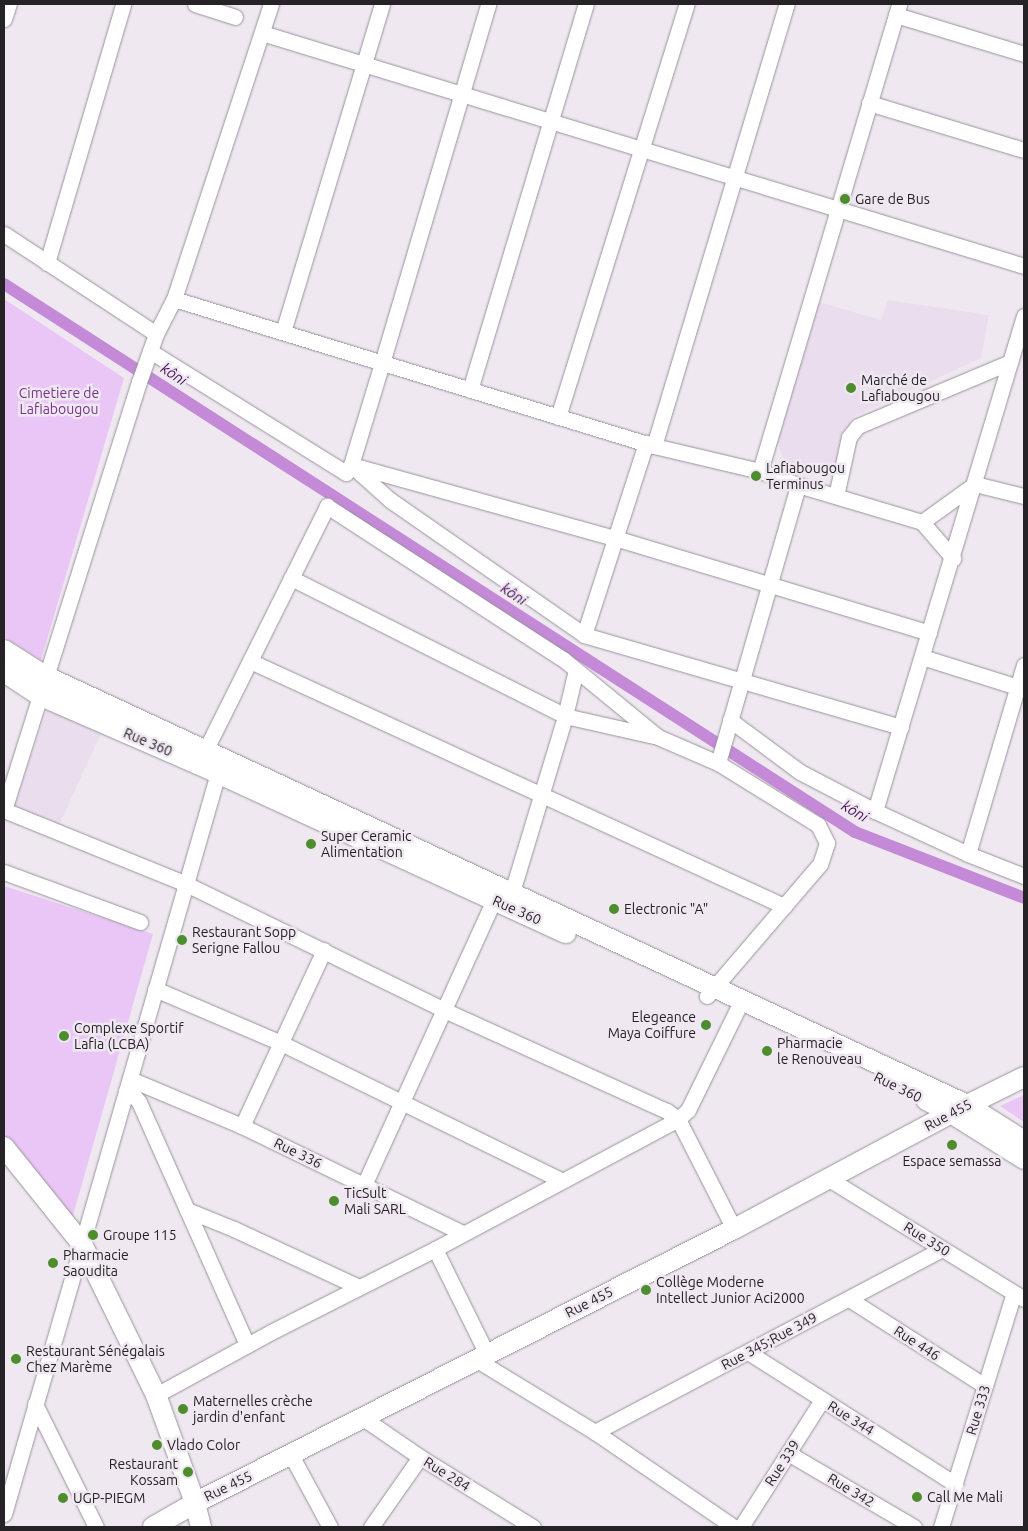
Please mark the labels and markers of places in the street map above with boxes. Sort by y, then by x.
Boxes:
place label: Gare de Bus [855,191,930,207]
marker: Gare de Bus [839,193,851,205]
place label: Marché de Lafiabougou [861,372,940,404]
marker: Marché de Lafiabougou [845,382,857,394]
place label: Lafiabougou Terminus [766,460,845,492]
marker: Lafiabougou Terminus [750,470,762,482]
place label: Super Ceramic Alimentation [321,828,412,860]
marker: Super Ceramic Alimentation [305,838,317,850]
place label: Electronic "A" [624,901,708,917]
marker: Electronic "A" [608,903,620,915]
place label: Restaurant Sopp Serigne Fallou [192,924,296,956]
marker: Restaurant Sopp Serigne Fallou [176,934,188,946]
place label: Elegeance Maya Coiffure [608,1009,696,1042]
marker: Elegeance Maya Coiffure [700,1019,712,1031]
place label: Complexe Sportif Lafia (LCBA) [74,1020,184,1052]
marker: Complexe Sportif Lafia (LCBA) [58,1030,70,1042]
place label: Pharmacie le Renouveau [777,1035,862,1068]
marker: Pharmacie le Renouveau [761,1045,773,1057]
marker: Espace semassa [946,1139,958,1151]
place label: Espace semassa [902,1153,1002,1169]
place label: TicSult Mali SARL [344,1185,406,1218]
marker: TicSult Mali SARL [328,1195,340,1207]
place label: Groupe 115 [103,1227,177,1243]
marker: Groupe 115 [87,1229,99,1241]
place label: Pharmacie Saoudita [63,1247,129,1280]
marker: Pharmacie Saoudita [47,1257,59,1269]
place label: Collège Moderne Intellect Junior Aci2000 [656,1274,805,1306]
marker: Collège Moderne Intellect Junior Aci2000 [640,1284,652,1296]
place label: Restaurant Sénégalais Chez Marème [26,1343,165,1375]
marker: Restaurant Sénégalais Chez Marème [10,1353,22,1365]
place label: Maternelles crèche jardin d'enfant [193,1393,313,1425]
marker: Maternelles crèche jardin d'enfant [177,1403,189,1415]
place label: Vlado Color [167,1437,240,1453]
marker: Vlado Color [151,1439,163,1451]
place label: Restaurant Kossam [109,1456,178,1488]
marker: Restaurant Kossam [182,1466,194,1478]
place label: Call Me Mali [927,1489,1003,1505]
place label: UGP-PIEGM [73,1490,145,1506]
marker: Call Me Mali [911,1491,923,1503]
marker: UGP-PIEGM [57,1492,69,1504]

